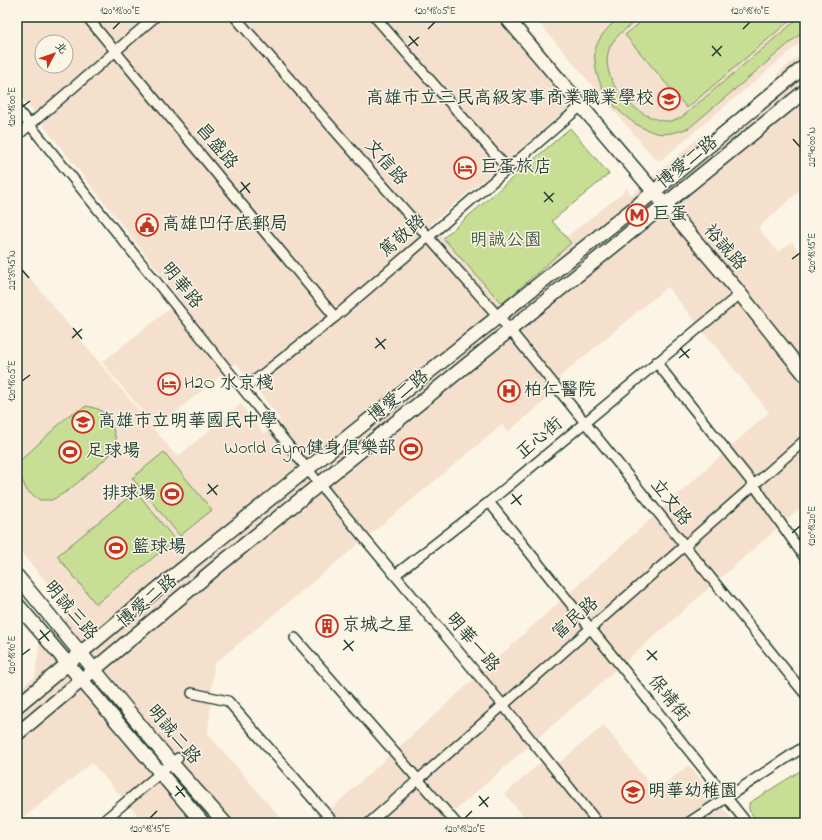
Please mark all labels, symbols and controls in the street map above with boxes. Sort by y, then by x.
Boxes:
text: 120°18'00"E [100,4,140,19]
text: 120°18'05"E [414,4,456,19]
text: 120°18'10"E [730,4,770,19]
north arrow [34,34,74,74]
text: 北 [51,39,70,57]
place label: 高雄市立三民高級家事商業職業學校 [366,86,654,112]
school or university icon: 高雄市立三民高級家事商業職業學校 [656,86,682,112]
text: 120°18'00"E [5,87,20,127]
street label: 昌盛路 [189,118,243,176]
text: 22°40'00"N [805,127,820,167]
street label: 博愛二路 [652,130,724,196]
street label: 文信路 [357,134,413,192]
hotel icon: 巨蛋旅店 [452,155,478,181]
place label: 巨蛋旅店 [480,155,552,181]
metro station icon: 巨蛋 [624,202,650,228]
place label: 巨蛋 [652,202,688,228]
street label: 篤敬路 [374,209,432,265]
public building icon: 高雄凹仔底郵局 [134,212,160,238]
place label: 高雄凹仔底郵局 [162,212,288,238]
street label: 裕誠路 [696,219,752,277]
park label: 明誠公園 [470,228,542,254]
text: 120°18'15"E [805,233,820,273]
text: 22°39'45"N [5,250,20,290]
street label: 明華路 [154,257,208,315]
text: 120°18'05"E [5,360,20,402]
street label: 博愛二路 [363,364,435,430]
hotel icon: H2O 水京棧 [156,371,182,397]
place label: H2O 水京棧 [184,371,274,397]
hospital icon: 柏仁醫院 [496,378,522,404]
place label: 柏仁醫院 [524,378,596,404]
school or university icon: 高雄市立明華國民中學 [70,409,96,435]
place label: 高雄市立明華國民中學 [98,409,278,435]
street label: 正心街 [511,412,569,466]
place label: World Gym健身俱樂部 [224,436,396,462]
sports icon: World Gym健身俱樂部 [398,436,424,462]
sports icon: 足球場 [57,439,83,465]
place label: 足球場 [86,439,140,465]
street label: 立文路 [643,474,697,532]
place label: 排球場 [102,481,156,507]
sports icon: 排球場 [159,481,185,507]
text: 120°18'20"E [805,506,820,546]
sports icon: 籃球場 [103,535,129,561]
place label: 籃球場 [132,535,186,561]
street label: 博愛二路 [112,569,184,635]
street label: 明誠三路 [37,575,103,647]
street label: 富民路 [547,591,605,647]
street label: 明華一路 [439,607,505,679]
building icon: 京城之星 [314,613,340,639]
place label: 京城之星 [342,613,414,639]
text: 120°18'10"E [5,635,20,675]
street label: 保靖街 [641,670,695,728]
street label: 明誠二路 [140,699,206,771]
school or university icon: 明華幼稚園 [620,779,646,805]
place label: 明華幼稚園 [648,779,738,805]
text: 120°18'15"E [130,822,170,837]
text: 120°18'20"E [445,822,485,837]

